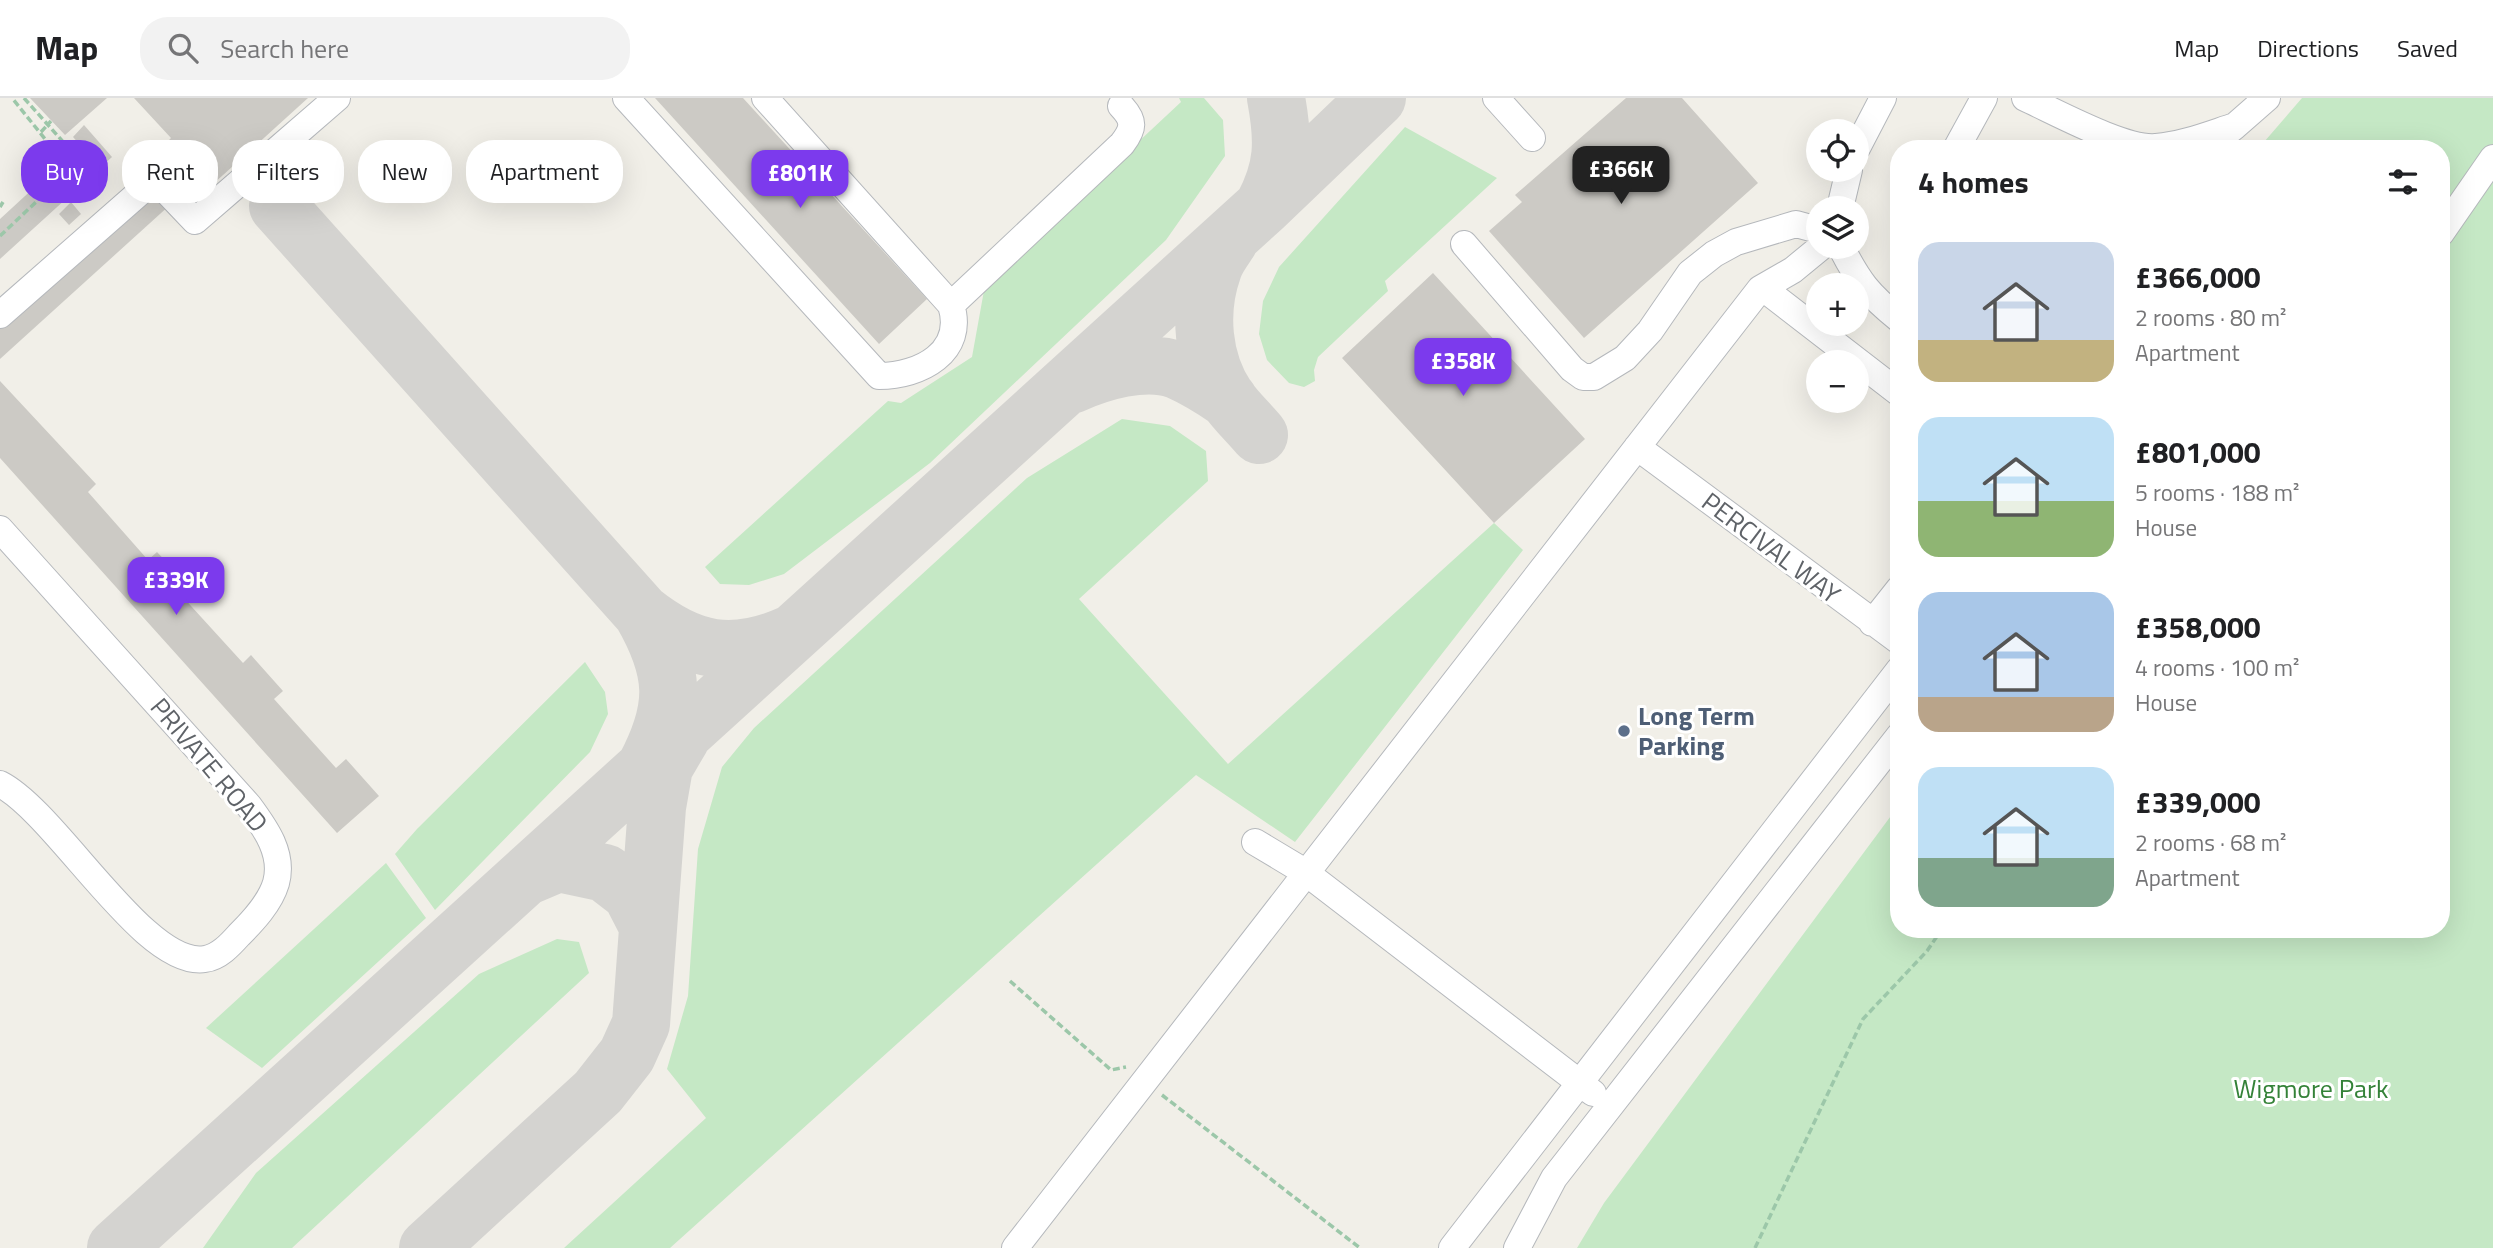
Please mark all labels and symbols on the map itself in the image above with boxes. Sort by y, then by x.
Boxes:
pin: £366K [1572,146,1670,206]
pin: £801K [751,150,849,210]
pin: £358K [1414,338,1512,398]
street label: PERCIVAL WAY [1694,482,1849,613]
pin: £339K [127,558,225,617]
street label: PRIVATE ROAD [141,689,277,841]
place label: Long Term Parking [1638,696,1755,765]
marker: Long Term Parking [1616,723,1632,739]
park label: Wigmore Park [2234,1069,2388,1108]

